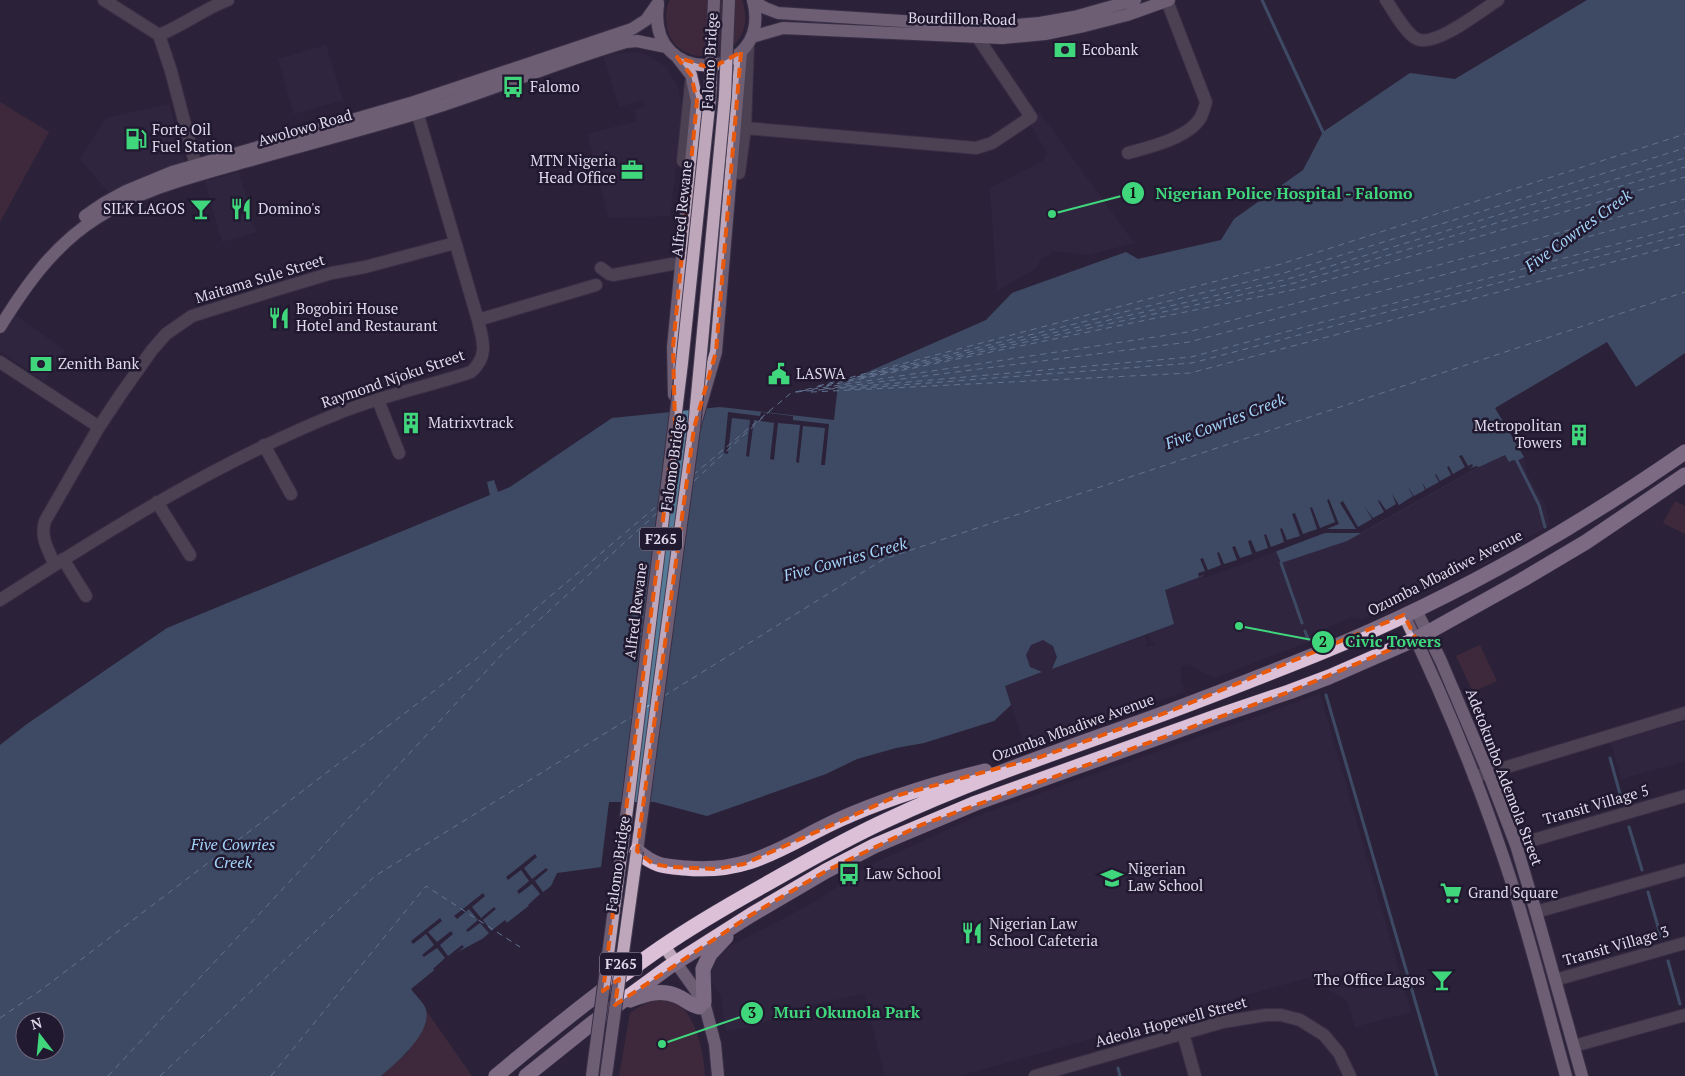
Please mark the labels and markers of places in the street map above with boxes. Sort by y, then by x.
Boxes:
bank icon: Ecobank [1052,37,1078,63]
place label: Ecobank [1082,39,1138,59]
bus stop icon: Falomo [500,74,526,100]
place label: Falomo [530,76,580,96]
place label: Forte Oil Fuel Station [152,119,233,156]
fuel station icon: Forte Oil Fuel Station [123,126,149,152]
place label: MTN Nigeria Head Office [530,150,616,187]
office icon: MTN Nigeria Head Office [619,157,645,183]
callout: Nigerian Police Hospital - Falomo [1120,178,1424,209]
bar icon: SILK LAGOS [188,196,214,222]
restaurant icon: Domino's [228,196,254,222]
place label: SILK LAGOS [103,198,185,218]
place label: Domino's [258,198,320,218]
place label: Bogobiri House Hotel and Restaurant [296,298,438,335]
restaurant icon: Bogobiri House Hotel and Restaurant [266,305,292,331]
bank icon: Zenith Bank [28,351,54,377]
place label: Zenith Bank [58,353,139,373]
public building icon: LASWA [766,361,792,387]
place label: LASWA [796,363,846,383]
building icon: Matrixvtrack [398,410,424,436]
place label: Matrixvtrack [428,412,514,432]
place label: Metropolitan Towers [1474,415,1562,452]
building icon: Metropolitan Towers [1566,422,1592,448]
callout: Civic Towers [1310,626,1451,657]
place label: Nigerian Law School [1128,858,1203,895]
bus stop icon: Law School [836,861,862,887]
place label: Law School [866,863,941,883]
school or university icon: Nigerian Law School [1099,865,1125,891]
supermarket icon: Grand Square [1438,880,1464,906]
place label: Grand Square [1468,882,1558,902]
place label: Nigerian Law School Cafeteria [989,913,1099,950]
restaurant icon: Nigerian Law School Cafeteria [959,920,985,946]
bar icon: The Office Lagos [1429,967,1455,993]
place label: The Office Lagos [1314,969,1425,989]
callout: Muri Okunola Park [739,997,931,1028]

